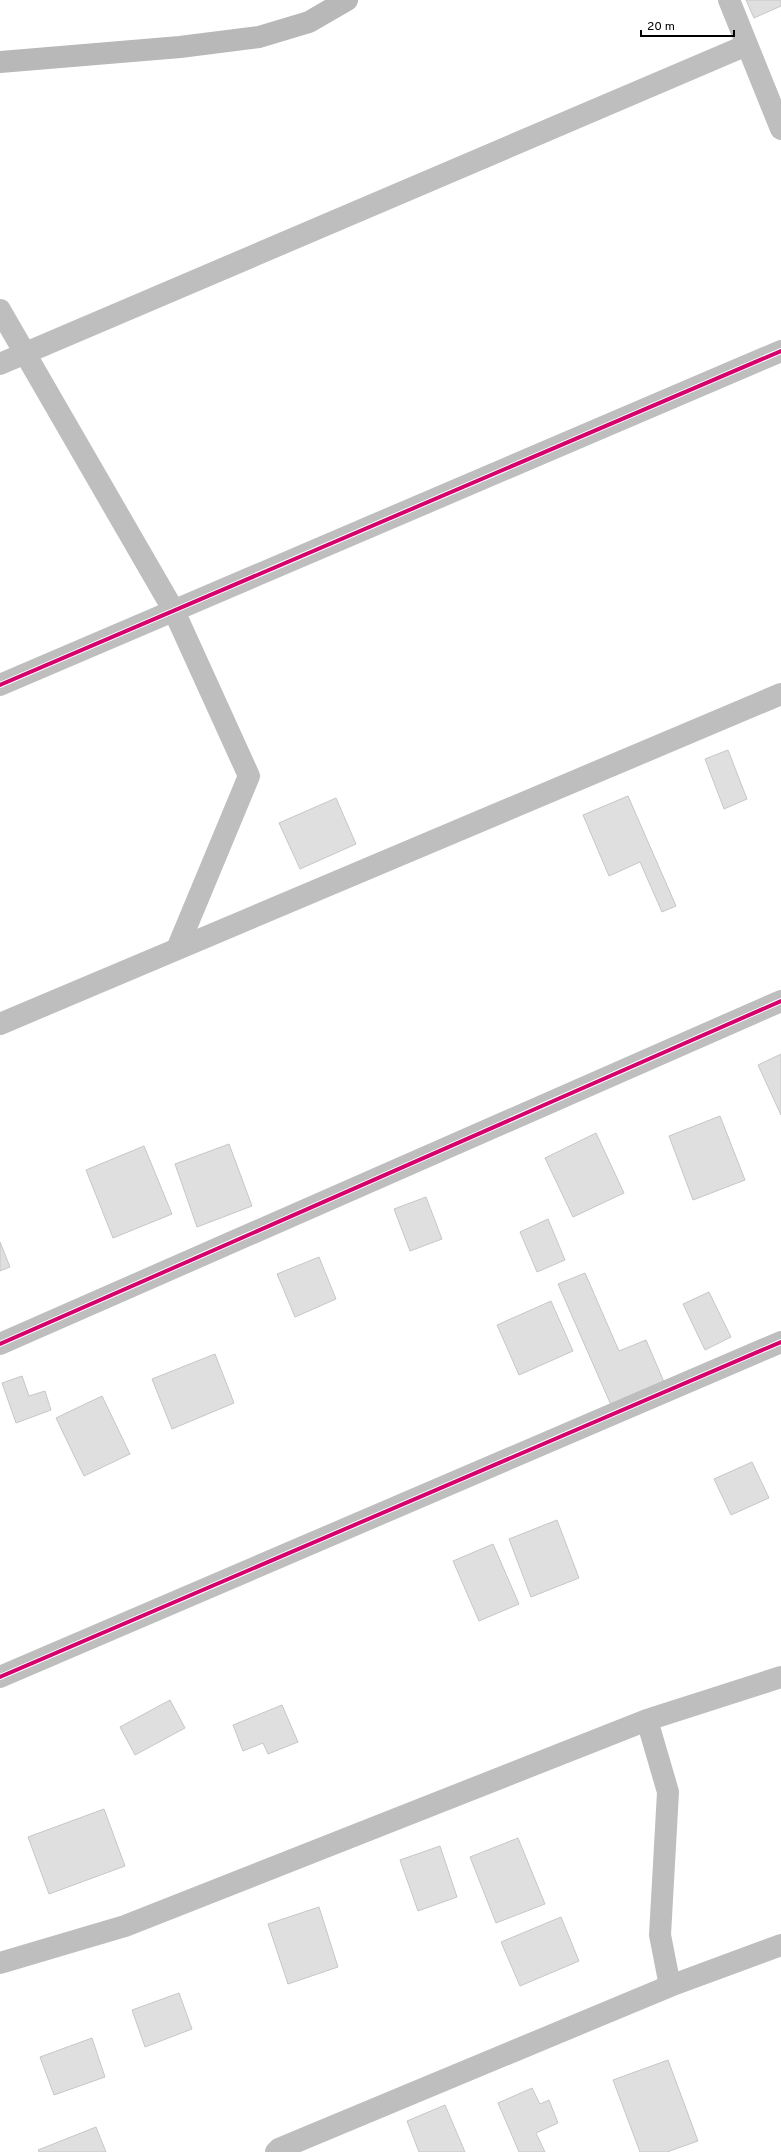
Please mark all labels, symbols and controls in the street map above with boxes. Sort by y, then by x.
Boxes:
scale bar [641,12,734,38]
text: 20 m [647,19,675,35]

